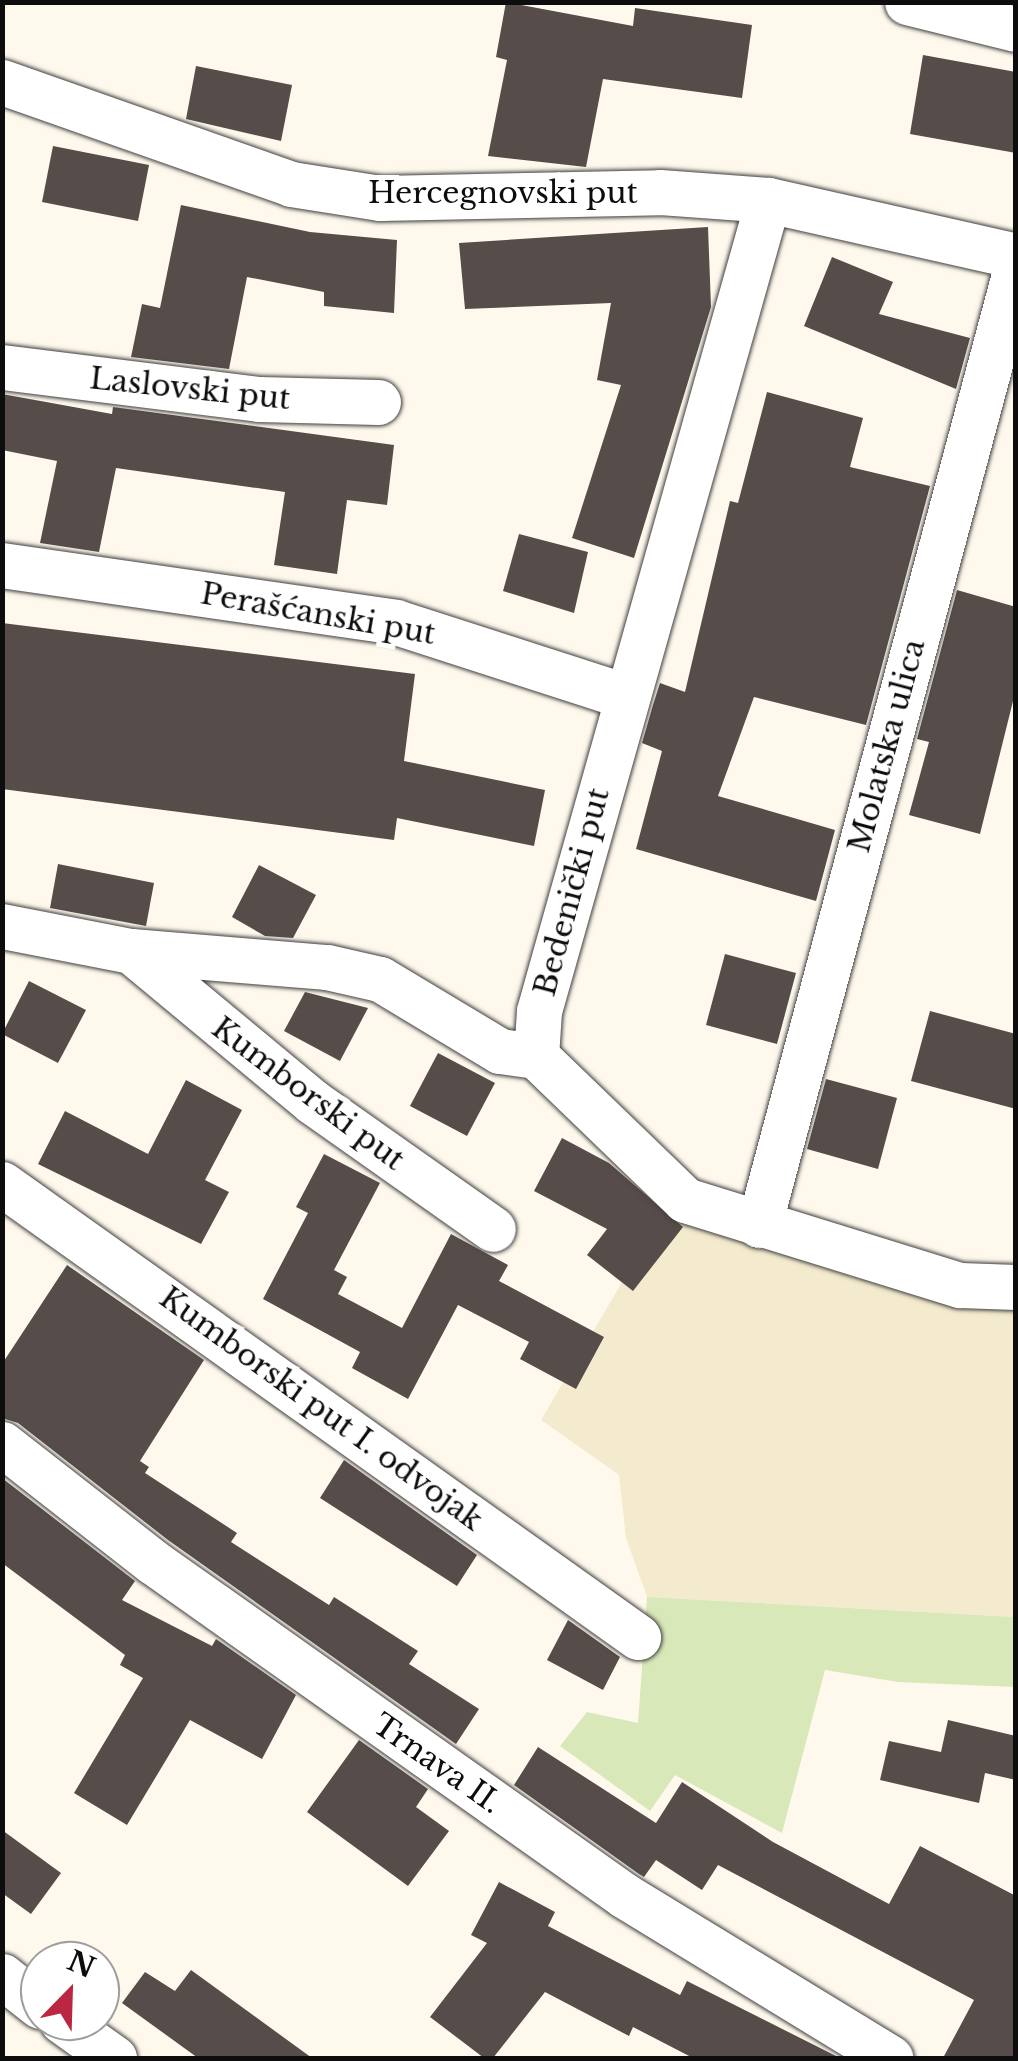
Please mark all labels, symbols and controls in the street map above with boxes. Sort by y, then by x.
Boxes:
street label: Hercegnovski put [368,175,638,211]
street label: Laslovski put [88,361,292,417]
street label: Perašćanski put [198,576,438,652]
street label: Molatska ulica [841,635,933,857]
street label: Bedenički put [527,784,617,1000]
street label: Kumborski put [205,1010,411,1178]
street label: Kumborski put I. odvojak [152,1280,490,1538]
street label: Trnava II. [366,1707,508,1821]
north arrow [20,1941,120,2041]
text: N [62,1944,100,1986]

